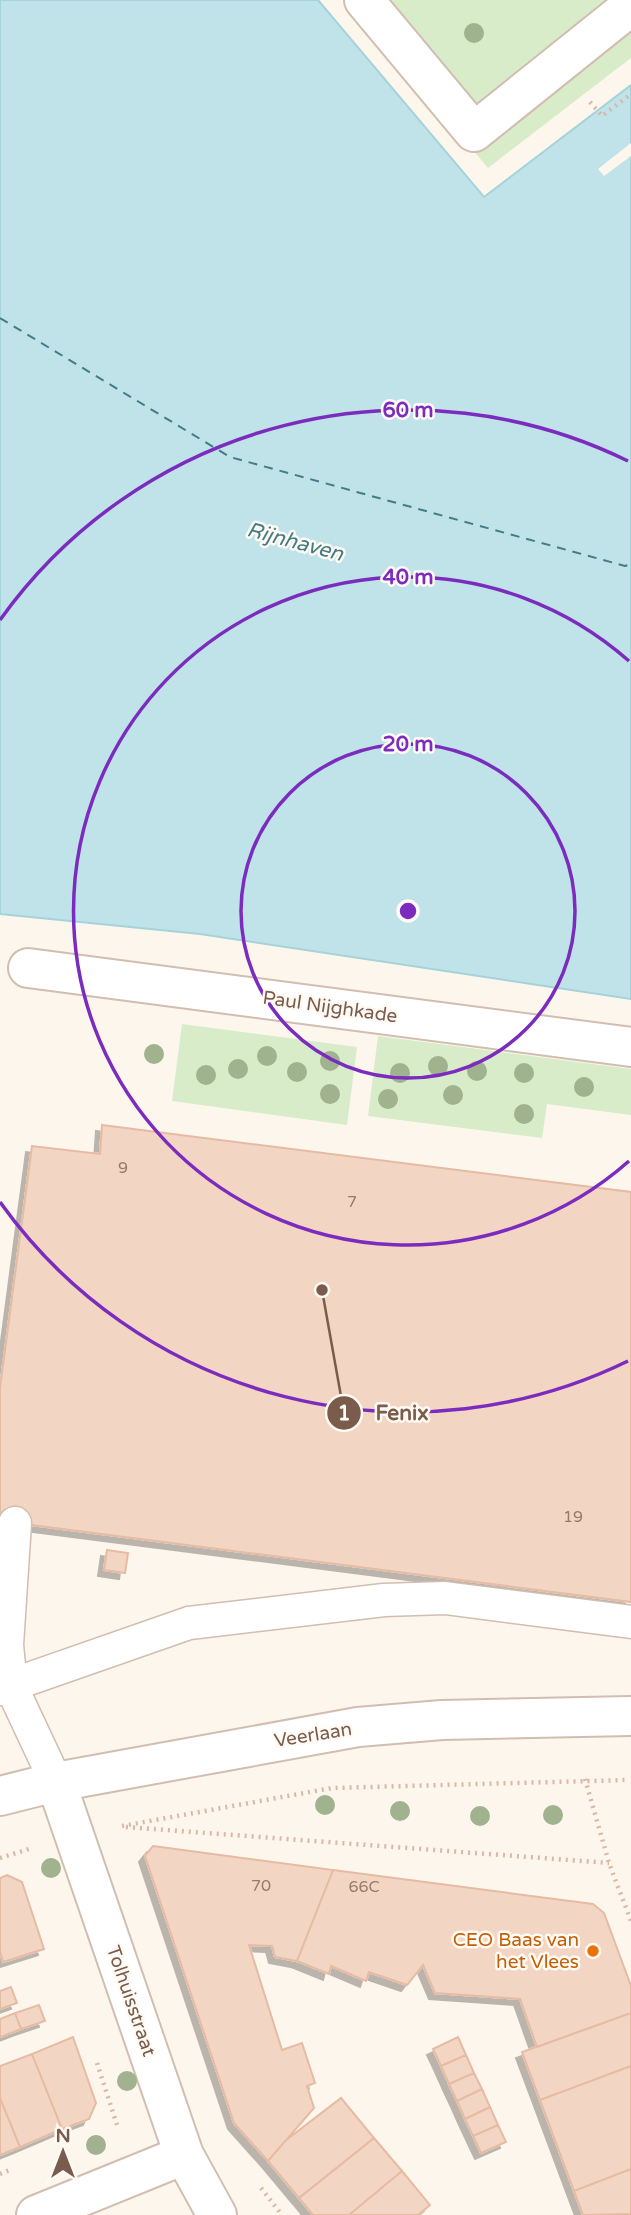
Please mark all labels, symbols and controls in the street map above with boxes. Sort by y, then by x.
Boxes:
text: 60 m [382,398,434,423]
water label: Rijnhaven [244,517,347,567]
text: 40 m [382,565,434,590]
text: 20 m [382,732,434,757]
centre of rings [396,899,420,923]
street label: Paul Nijghkade [261,987,399,1027]
house number: 9 [118,1158,128,1178]
house number: 7 [347,1192,357,1212]
callout: Fenix [326,1392,443,1434]
text: 1 [337,1401,351,1426]
text: Fenix [375,1401,429,1426]
house number: 19 [563,1507,583,1527]
street label: Veerlaan [272,1718,354,1752]
house number: 70 [251,1876,271,1896]
house number: 66C [348,1877,380,1897]
place label: CEO Baas van het Vlees [453,1929,579,1973]
street label: Tolhuisstraat [102,1943,160,2059]
marker: CEO Baas van het Vlees [585,1943,601,1959]
north arrow [28,2117,98,2187]
text: N [55,2125,71,2147]

